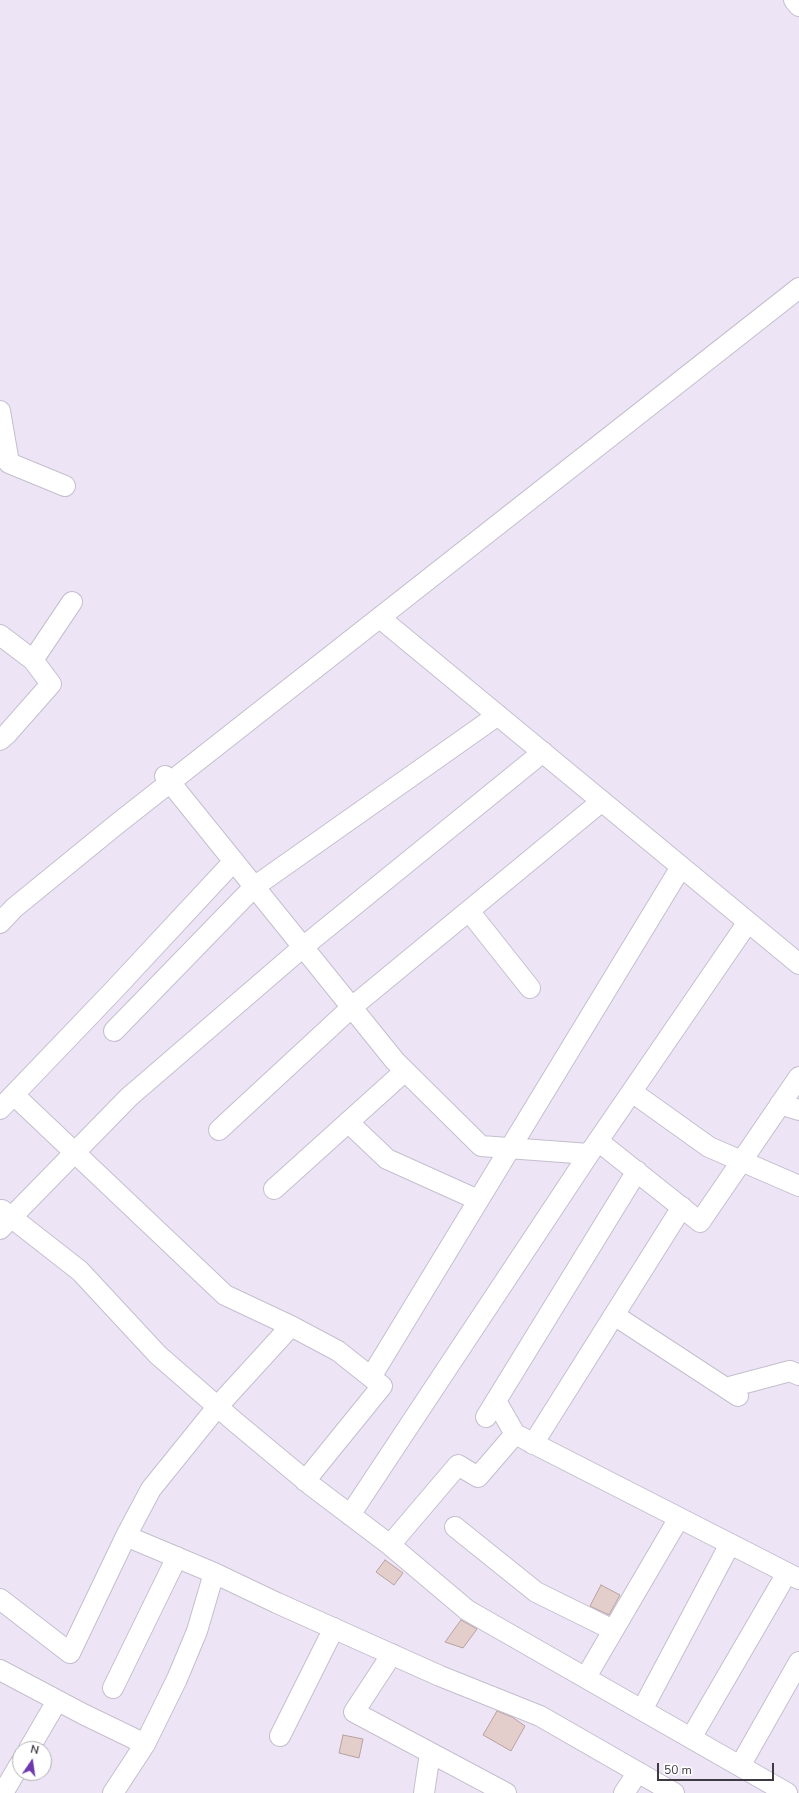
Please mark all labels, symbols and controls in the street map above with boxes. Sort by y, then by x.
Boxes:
north arrow [12,1741,52,1781]
text: N [29,1742,40,1758]
scale bar [659,1755,776,1781]
text: 50 m [664,1762,692,1778]

